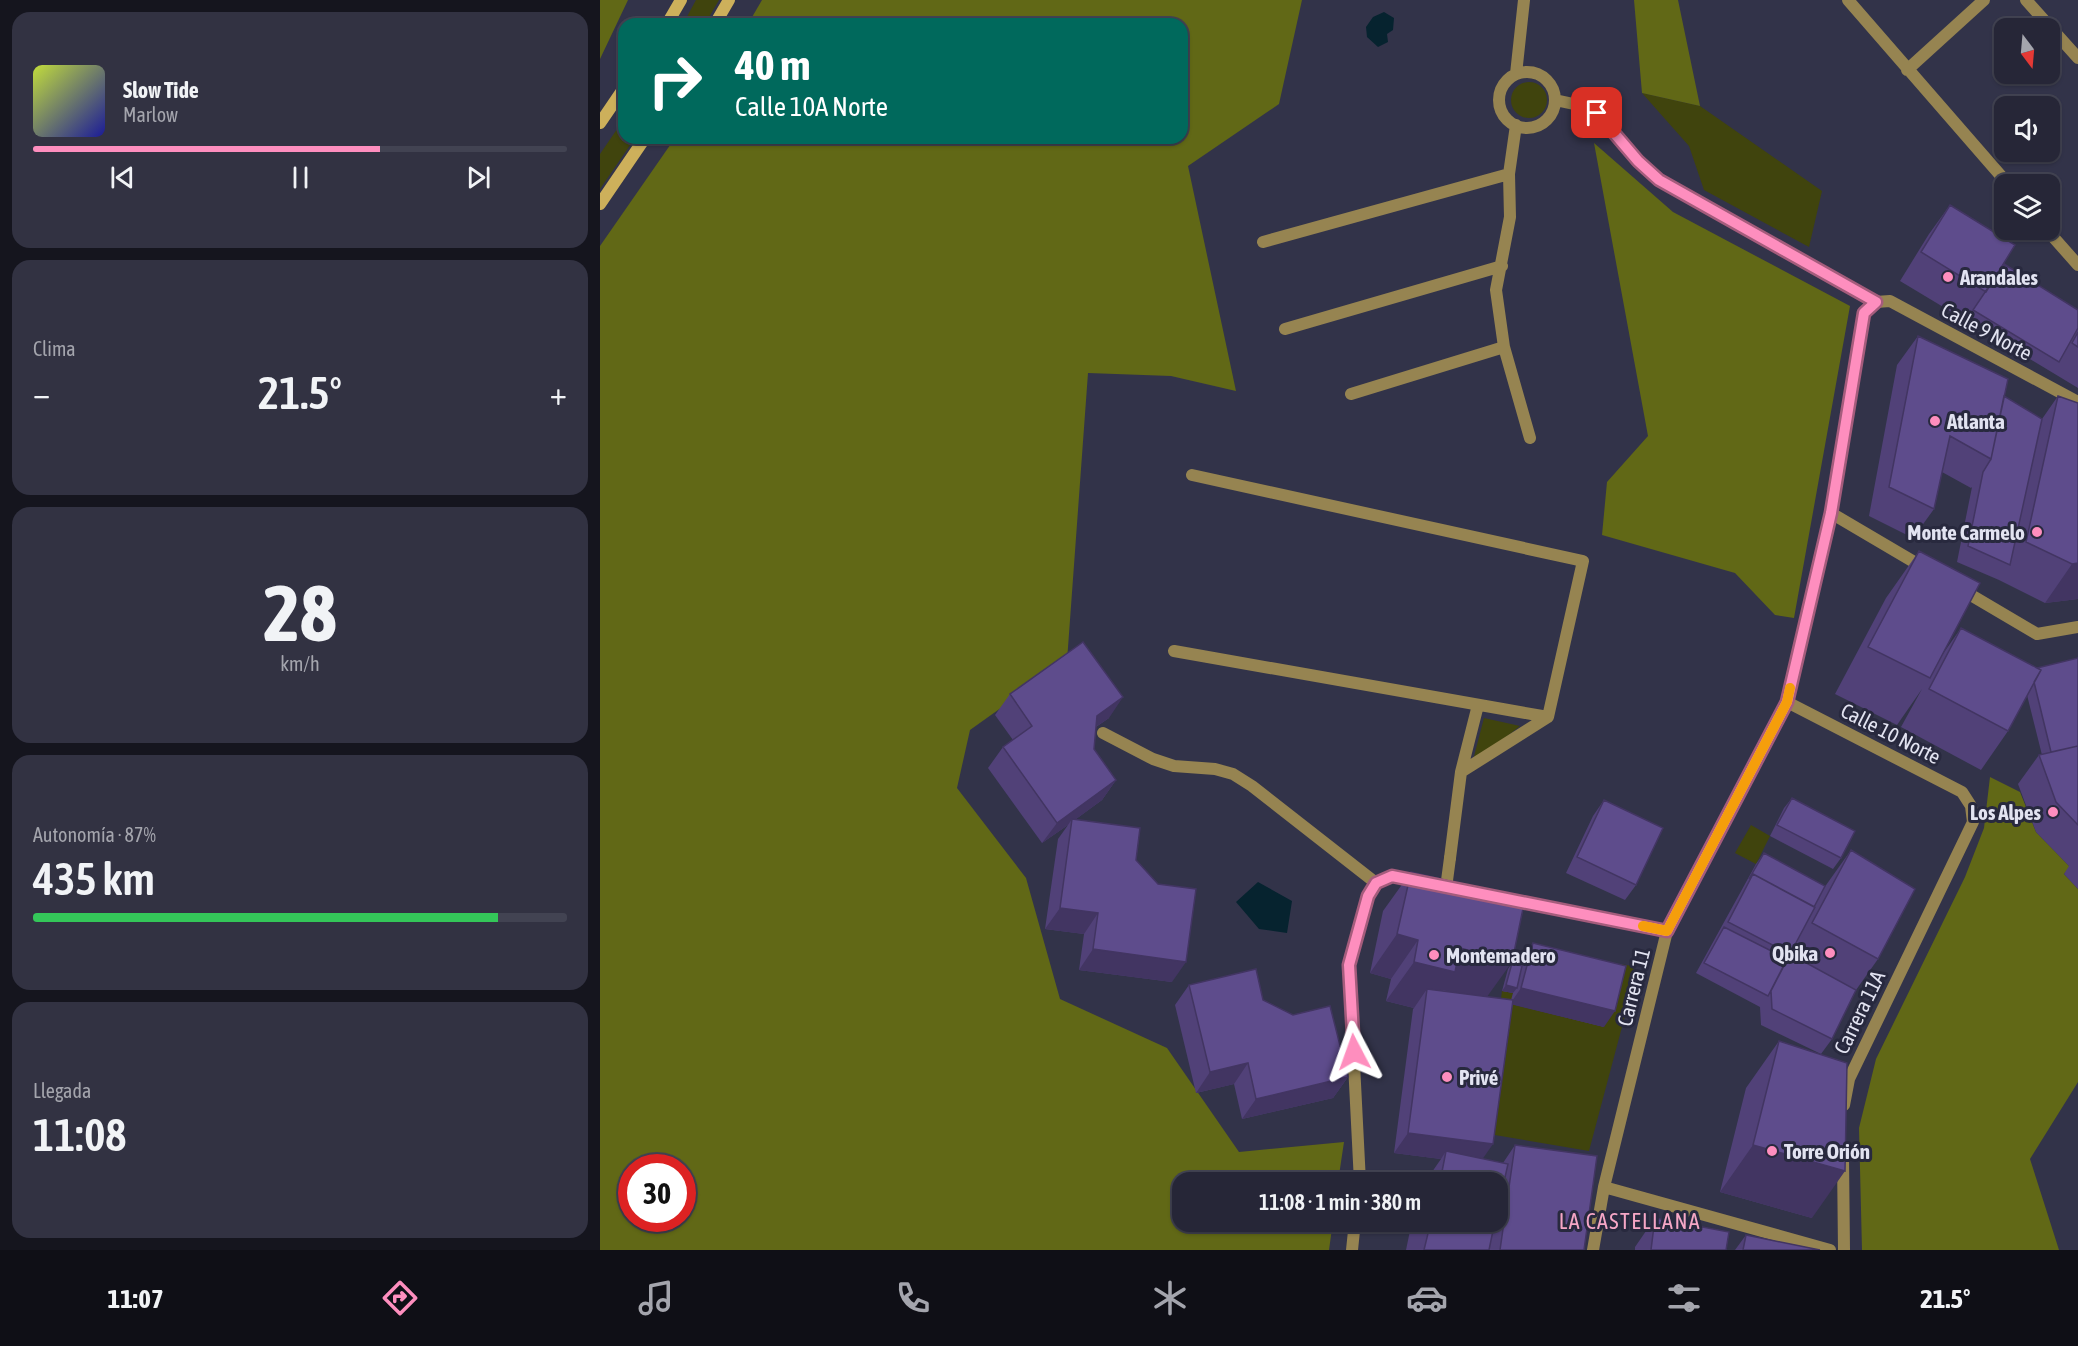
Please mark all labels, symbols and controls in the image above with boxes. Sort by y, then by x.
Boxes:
north arrow [1994,18,2060,84]
map controls [1994,18,2060,240]
text: 40 m [735,41,810,89]
icon: right [636,42,714,120]
text: Slow Tide [123,77,199,103]
pin [1571,87,1622,138]
text: Calle 10A Norte [735,91,888,122]
icon: arrive [1580,96,1613,129]
button: sound [1994,96,2060,162]
text: Marlow [123,103,178,126]
icon: previous [106,161,139,194]
icon: pause [284,161,317,194]
icon: next [462,161,495,194]
button: layers [1994,174,2060,240]
place label: Arandales [1959,265,2039,289]
marker: Arandales [1941,270,1955,284]
street label: Calle 9 Norte [1938,297,2036,365]
text: Clima [33,337,76,360]
text: 21.5° [258,367,342,419]
text: − [33,374,50,412]
text: + [550,374,567,412]
place label: Atlanta [1946,409,2005,433]
marker: Atlanta [1928,414,1942,428]
place label: Monte Carmelo [1907,520,2025,544]
marker: Monte Carmelo [2030,525,2044,539]
text: 28 [263,568,337,658]
text: km/h [280,652,320,675]
street label: Calle 10 Norte [1837,698,1945,768]
place label: Los Alpes [1970,800,2042,824]
marker: Los Alpes [2046,805,2060,819]
text: Autonomía · 87% [33,823,156,846]
text: 435 km [33,853,155,905]
place label: Qbika [1772,941,1818,965]
place label: Montemadero [1446,943,1556,967]
street label: Carrera 11 [1612,946,1654,1028]
marker: Qbika [1823,946,1837,960]
marker: Montemadero [1427,948,1441,962]
street label: Carrera 11A [1829,966,1890,1058]
position arrow [1322,1020,1386,1084]
place label: Privé [1459,1065,1498,1089]
marker: Privé [1440,1070,1454,1084]
text: Llegada [33,1079,91,1102]
text: 11:08 [33,1109,127,1161]
place label: Torre Orión [1784,1139,1870,1163]
marker: Torre Orión [1765,1144,1779,1158]
speed limit sign: 30 [618,1154,696,1232]
text: 11:08 · 1 min · 380 m [1259,1189,1421,1215]
district label: LA CASTELLANA [1559,1208,1701,1234]
icon: directions [379,1277,421,1319]
icon: music [635,1277,677,1319]
icon: phone [892,1277,934,1319]
icon: climate [1149,1277,1191,1319]
icon: car [1406,1277,1448,1319]
icon: filters [1663,1277,1705,1319]
text: 11:07 [107,1283,164,1314]
text: 21.5° [1920,1283,1970,1314]

